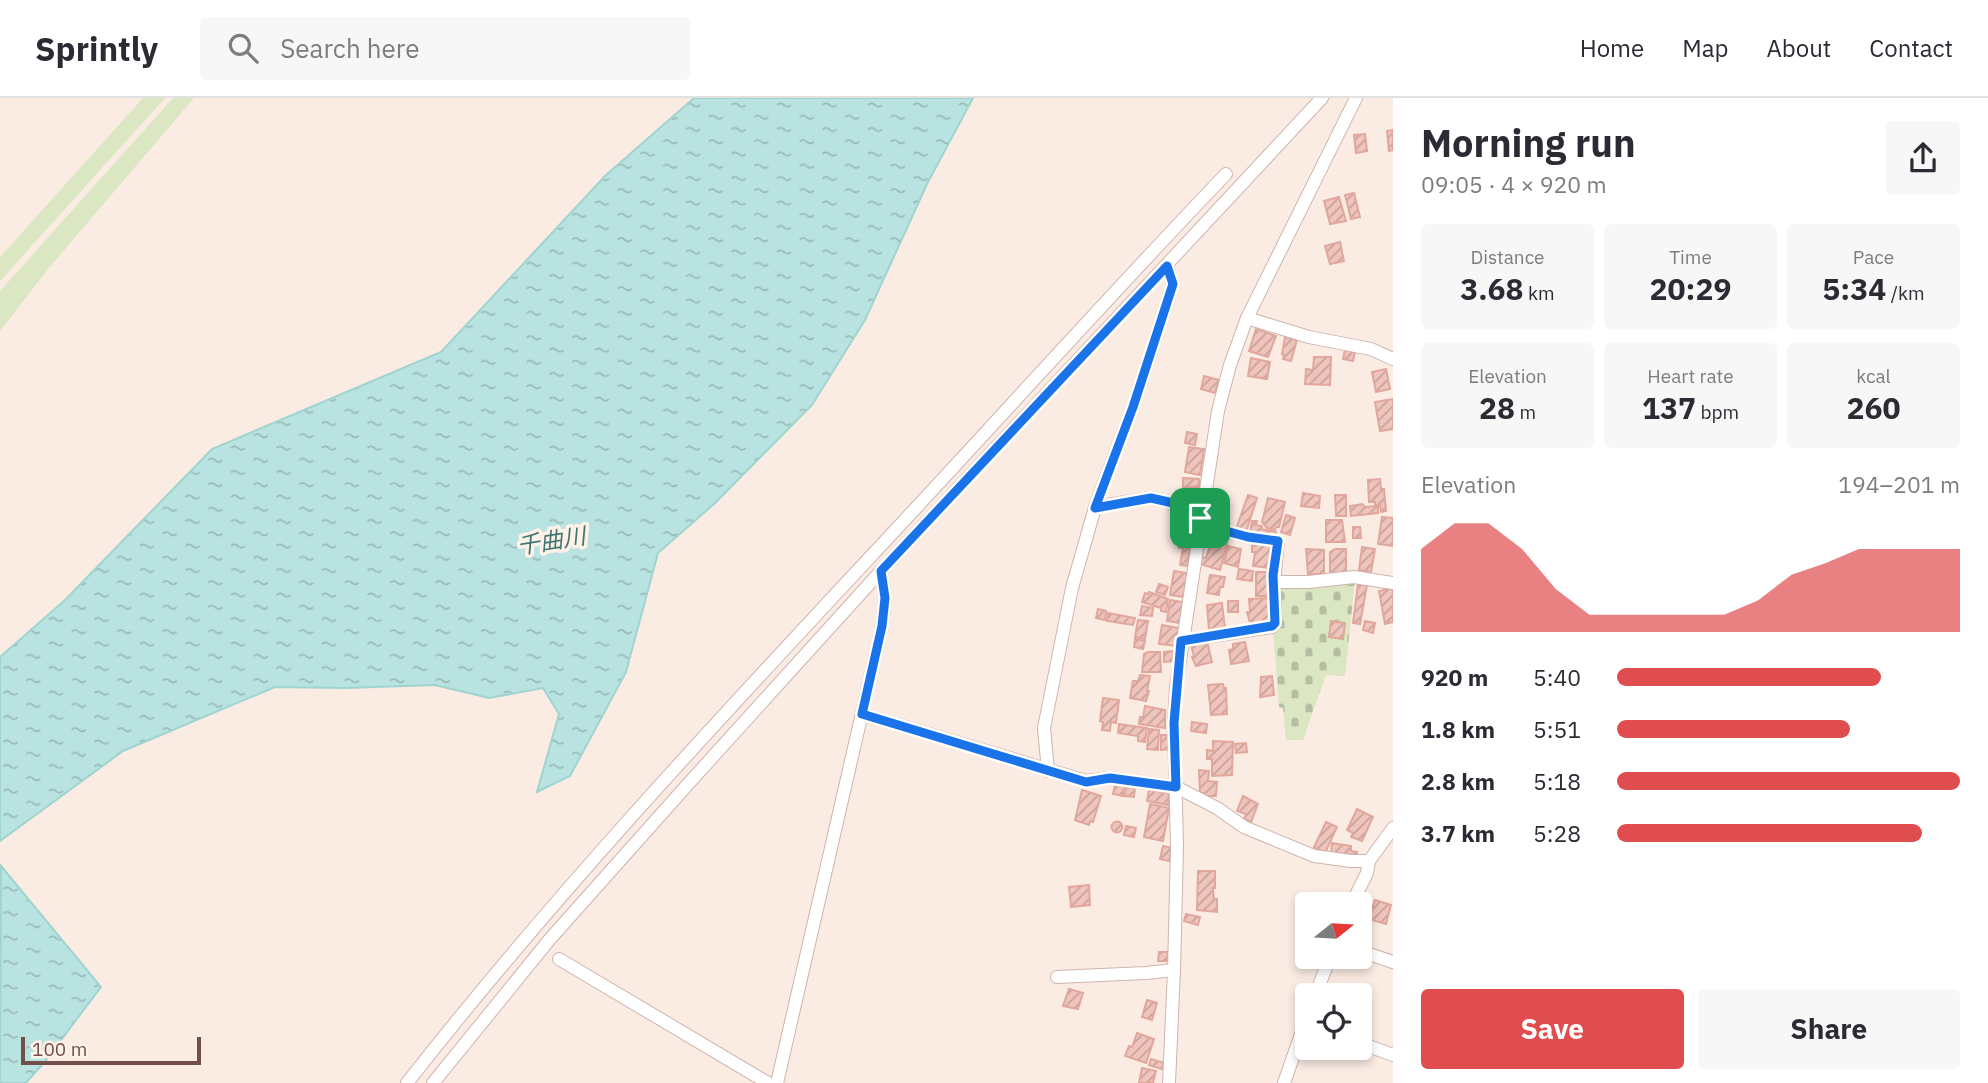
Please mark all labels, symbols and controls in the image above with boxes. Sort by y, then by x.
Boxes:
search box [200,17,690,80]
text: Sprintly [35,27,158,70]
icon: search [224,29,262,67]
text: Search here [280,31,420,65]
text: Home [1580,32,1644,64]
text: Map [1682,32,1728,64]
text: About [1766,32,1831,64]
text: Contact [1869,32,1953,64]
text: Morning run [1421,118,1636,167]
button: share [1886,121,1960,195]
text: 09:05 · 4 × 920 m [1421,169,1607,199]
text: Distance [1470,245,1545,269]
text: Time [1669,245,1712,269]
text: Pace [1853,245,1894,269]
text: 3.68 [1460,269,1524,308]
text: 20:29 [1650,269,1731,308]
text: 5:34 [1822,269,1886,308]
text: km [1524,281,1555,305]
text: /km [1886,281,1925,305]
text: Elevation [1468,364,1547,388]
text: Heart rate [1647,364,1734,388]
text: kcal [1856,364,1891,388]
text: 28 [1479,388,1515,427]
text: 137 [1642,388,1696,427]
text: 260 [1847,388,1901,427]
text: m [1515,400,1536,424]
text: bpm [1696,400,1739,424]
text: Elevation [1421,469,1516,499]
text: 194–201 m [1838,469,1960,499]
pin [1170,488,1230,548]
icon: arrive [1181,499,1219,537]
water label: 千曲川 [515,519,590,560]
text: 920 m [1421,662,1488,692]
text: 5:40 [1533,662,1581,692]
text: 1.8 km [1421,714,1495,744]
text: 5:51 [1533,714,1581,744]
text: 2.8 km [1421,766,1495,796]
text: 5:18 [1533,766,1581,796]
text: 3.7 km [1421,818,1495,848]
text: 5:28 [1533,818,1581,848]
north arrow [1295,892,1372,970]
map controls [1295,892,1372,1060]
button: locate [1295,983,1372,1060]
button: Save [1421,989,1684,1069]
button: Share [1698,989,1960,1069]
scale bar [21,1034,201,1066]
text: 100 m [32,1037,87,1061]

